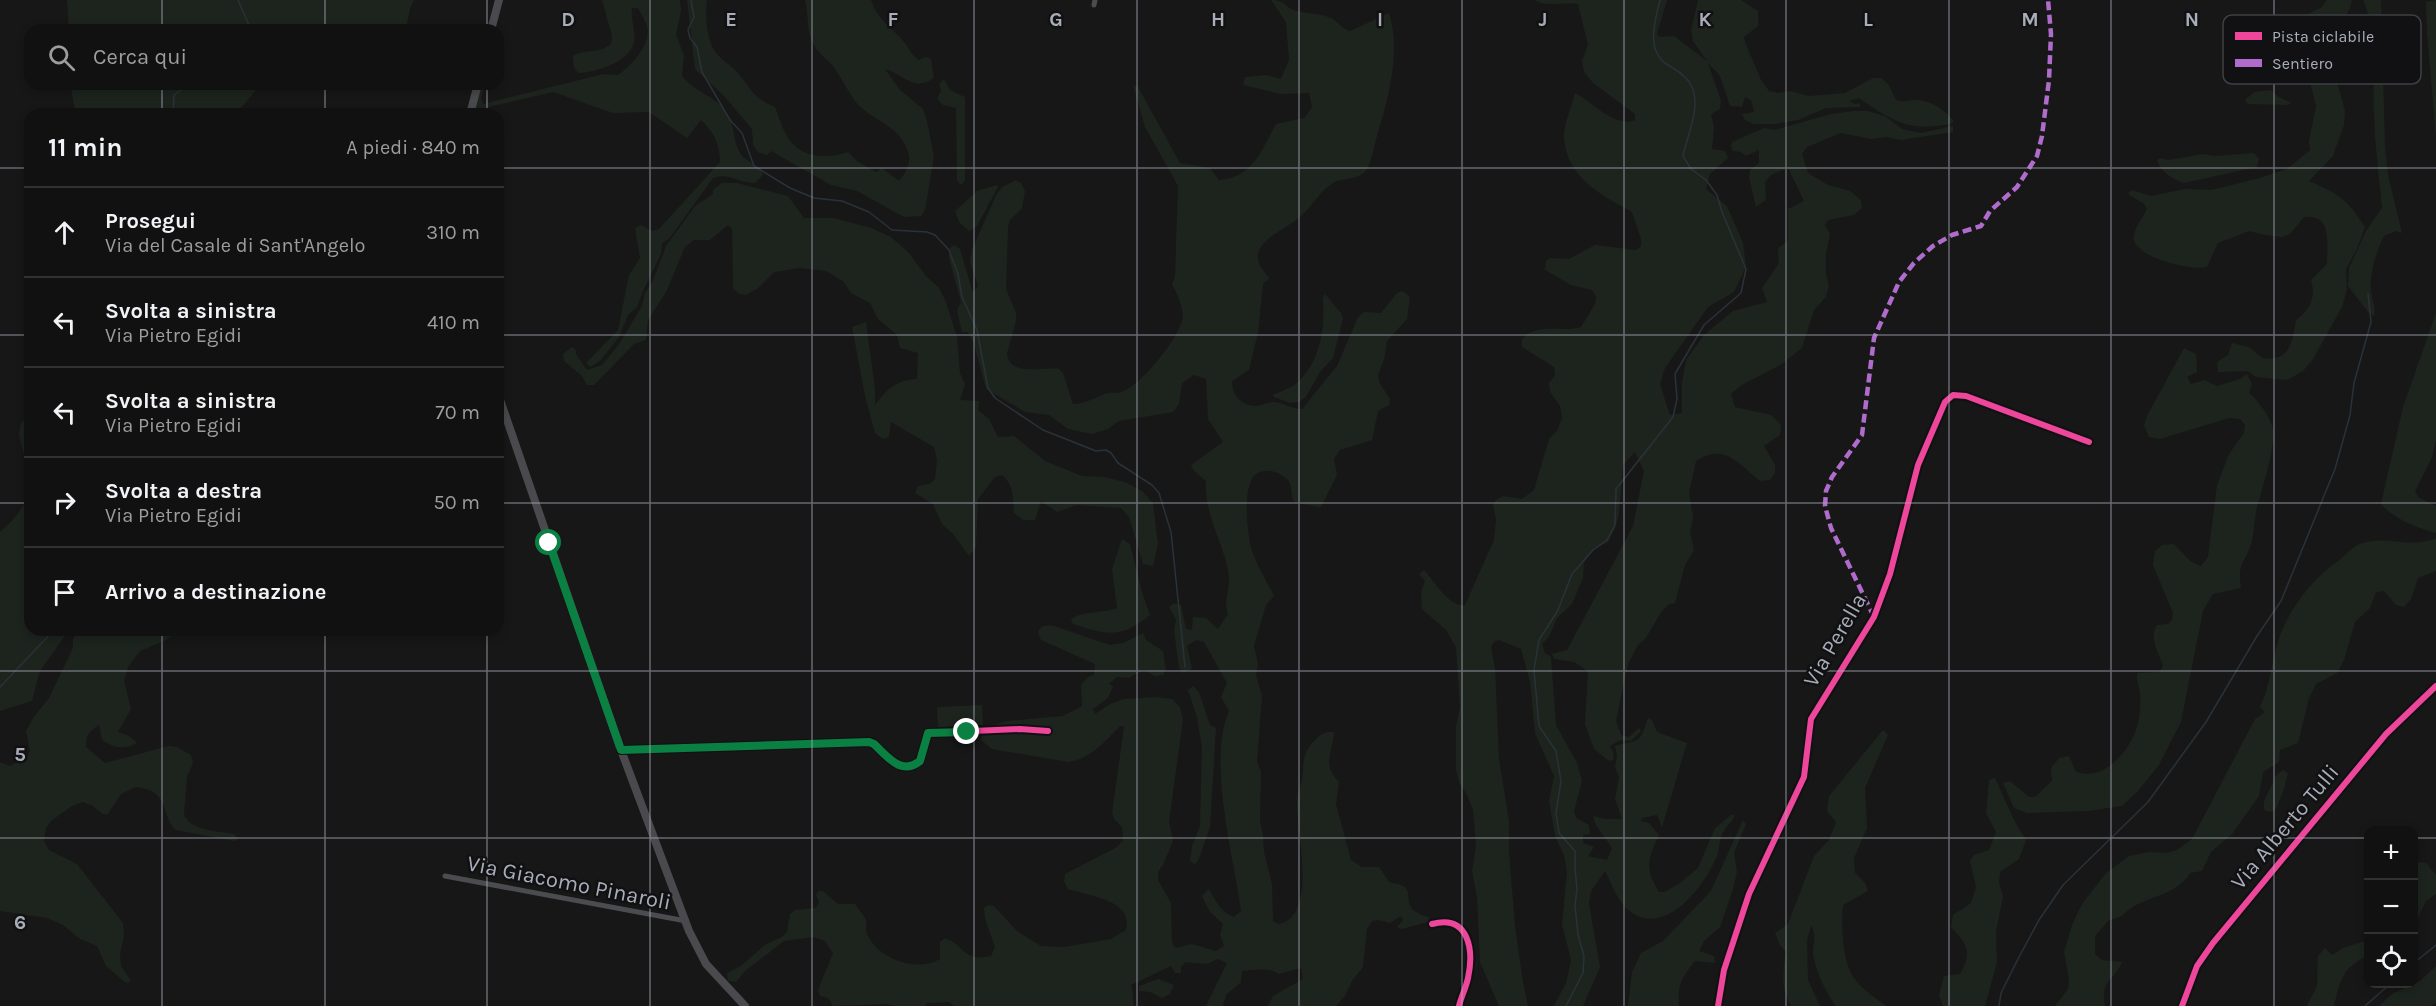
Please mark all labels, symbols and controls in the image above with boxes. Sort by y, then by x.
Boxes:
text: D [561,8,575,31]
text: E [725,8,737,31]
text: F [888,8,899,31]
text: G [1049,8,1063,31]
text: H [1211,8,1225,31]
text: I [1377,8,1383,31]
text: J [1539,8,1547,31]
text: K [1698,8,1712,31]
text: L [1863,8,1873,31]
text: M [2021,8,2039,31]
text: N [2185,8,2199,31]
legend [2223,15,2421,84]
search box [24,24,504,90]
text: Pista ciclabile [2272,27,2374,46]
icon: search [45,41,78,74]
text: Cerca qui [93,44,187,70]
text: Sentiero [2272,54,2333,73]
text: 11 min [48,132,123,163]
text: A piedi · 840 m [346,136,480,159]
text: Prosegui [105,208,196,234]
icon: ahead [48,216,81,249]
text: 310 m [426,221,480,244]
text: Via del Casale di Sant'Angelo [105,234,365,257]
text: Svolta a sinistra [105,298,277,324]
icon: left [48,306,81,339]
text: 410 m [427,311,480,334]
text: Via Pietro Egidi [105,324,242,347]
text: Svolta a sinistra [105,388,277,414]
icon: left [48,396,81,429]
text: 70 m [435,401,480,424]
text: Via Pietro Egidi [105,414,242,437]
text: Svolta a destra [105,478,262,504]
icon: right [48,486,81,519]
text: 50 m [433,491,480,514]
text: Via Pietro Egidi [105,504,242,527]
route start [535,529,561,555]
icon: arrive [48,576,81,609]
text: Arrivo a destinazione [105,579,326,605]
street label: Via Perella [1798,589,1872,691]
route end [953,718,979,744]
text: 5 [14,743,26,766]
street label: Via Alberto Tulli [2225,759,2345,895]
map controls [2364,826,2418,988]
button: + [2364,826,2418,880]
street label: Via Giacomo Pinaroli [465,850,673,916]
button: − [2364,880,2418,934]
text: 6 [14,911,26,934]
button: locate [2364,934,2418,988]

